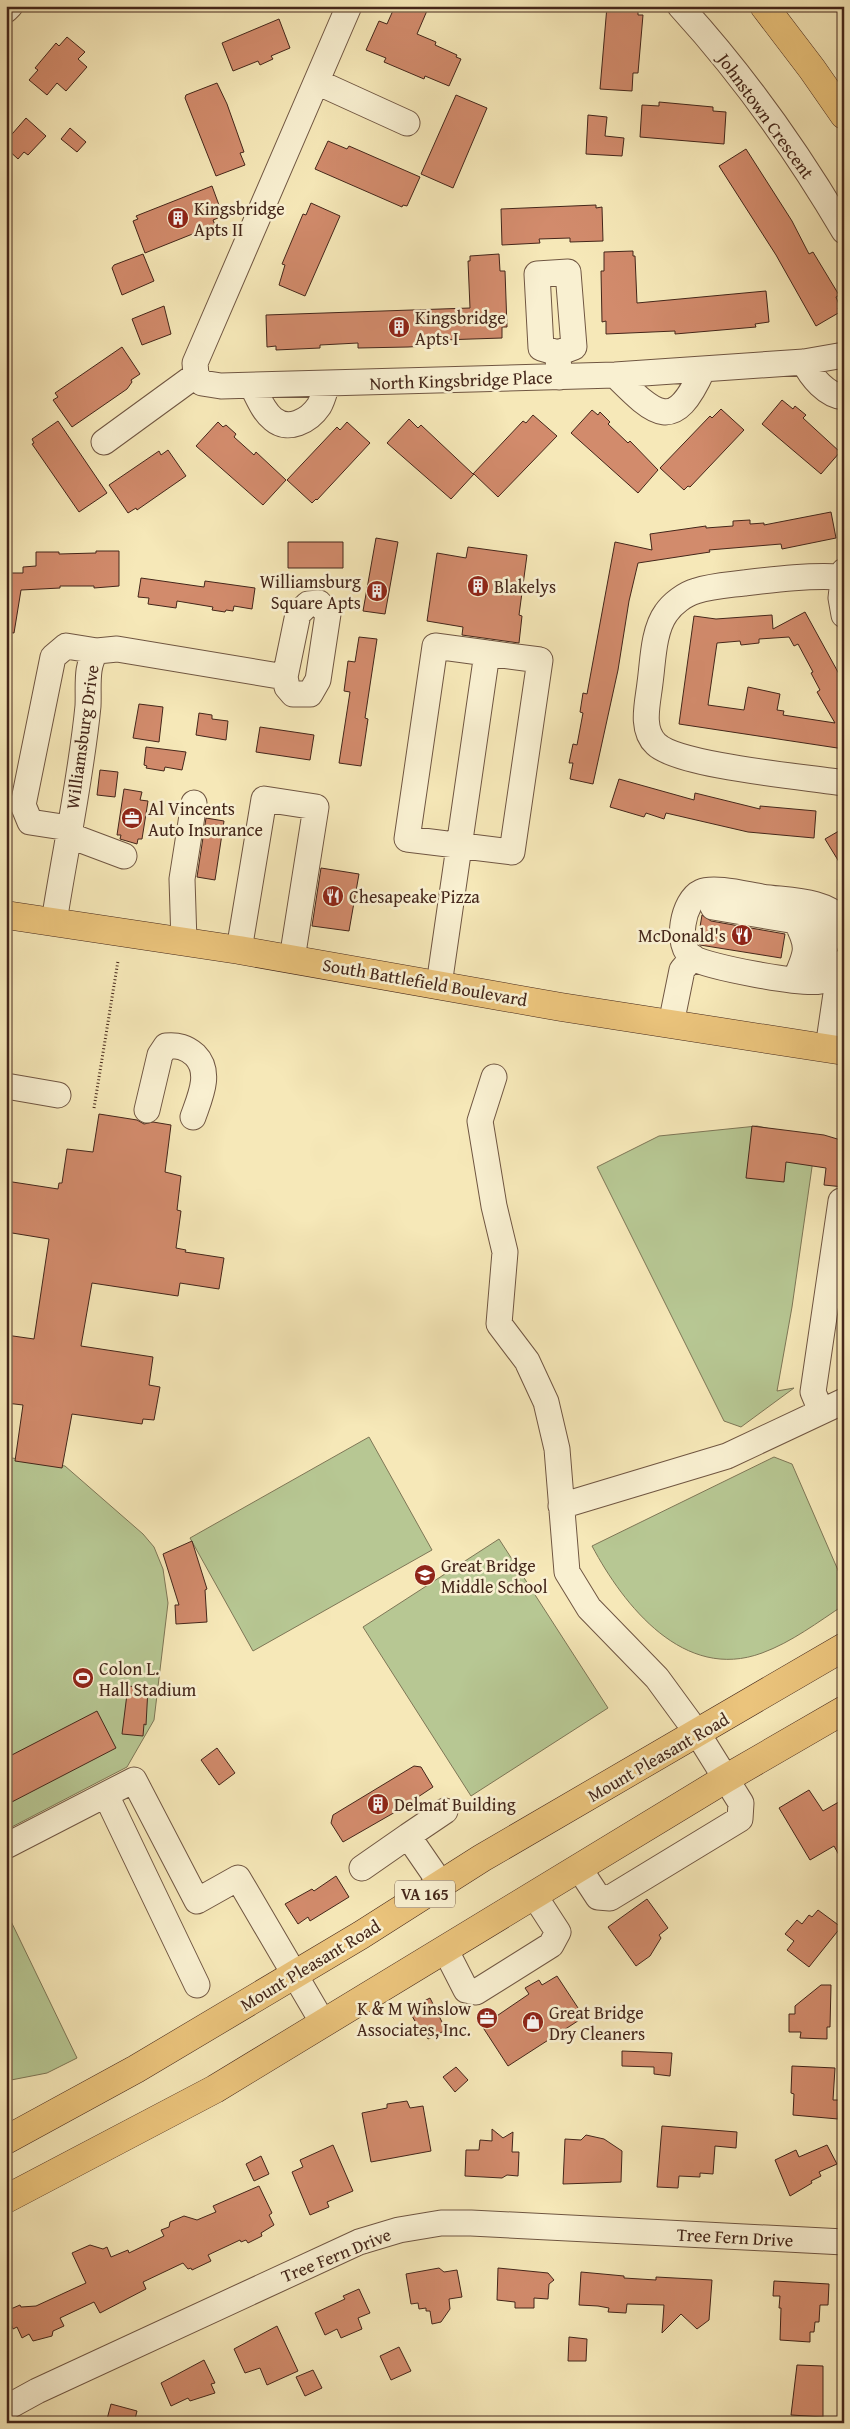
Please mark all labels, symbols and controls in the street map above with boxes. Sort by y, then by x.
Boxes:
street label: Johnstown Crescent [710,46,821,185]
place label: Kingsbridge Apts II [194,195,285,243]
building icon: Kingsbridge Apts II [166,206,190,230]
place label: Kingsbridge Apts I [415,304,506,352]
building icon: Kingsbridge Apts I [387,315,411,339]
street label: North Kingsbridge Place [369,363,553,397]
place label: Williamsburg Square Apts [260,568,361,616]
place label: Blakelys [494,573,556,600]
building icon: Blakelys [466,574,490,598]
building icon: Williamsburg Square Apts [365,579,389,603]
street label: Williamsburg Drive [58,663,106,811]
place label: Al Vincents Auto Insurance [148,795,263,843]
office icon: Al Vincents Auto Insurance [120,806,144,830]
place label: Chesapeake Pizza [349,883,480,910]
restaurant icon: Chesapeake Pizza [321,884,345,908]
place label: McDonald's [638,922,726,949]
restaurant icon: McDonald's [730,923,754,947]
street label: South Battlefield Boulevard [320,951,530,1013]
place label: Great Bridge Middle School [441,1552,548,1600]
school or university icon: Great Bridge Middle School [413,1563,437,1587]
place label: Colon L. Hall Stadium [99,1655,197,1703]
sports icon: Colon L. Hall Stadium [71,1666,95,1690]
street label: Mount Pleasant Road [582,1705,734,1809]
place label: Delmat Building [394,1791,516,1818]
building icon: Delmat Building [366,1792,390,1816]
road number: VA 165 [395,1880,455,1908]
street label: Mount Pleasant Road [235,1912,386,2018]
place label: K & M Winslow Associates, Inc. [357,1995,471,2043]
place label: Great Bridge Dry Cleaners [549,1999,645,2047]
office icon: K & M Winslow Associates, Inc. [475,2006,499,2030]
shop icon: Great Bridge Dry Cleaners [521,2010,545,2034]
street label: Tree Fern Drive [676,2220,794,2254]
street label: Tree Fern Drive [277,2221,395,2289]

